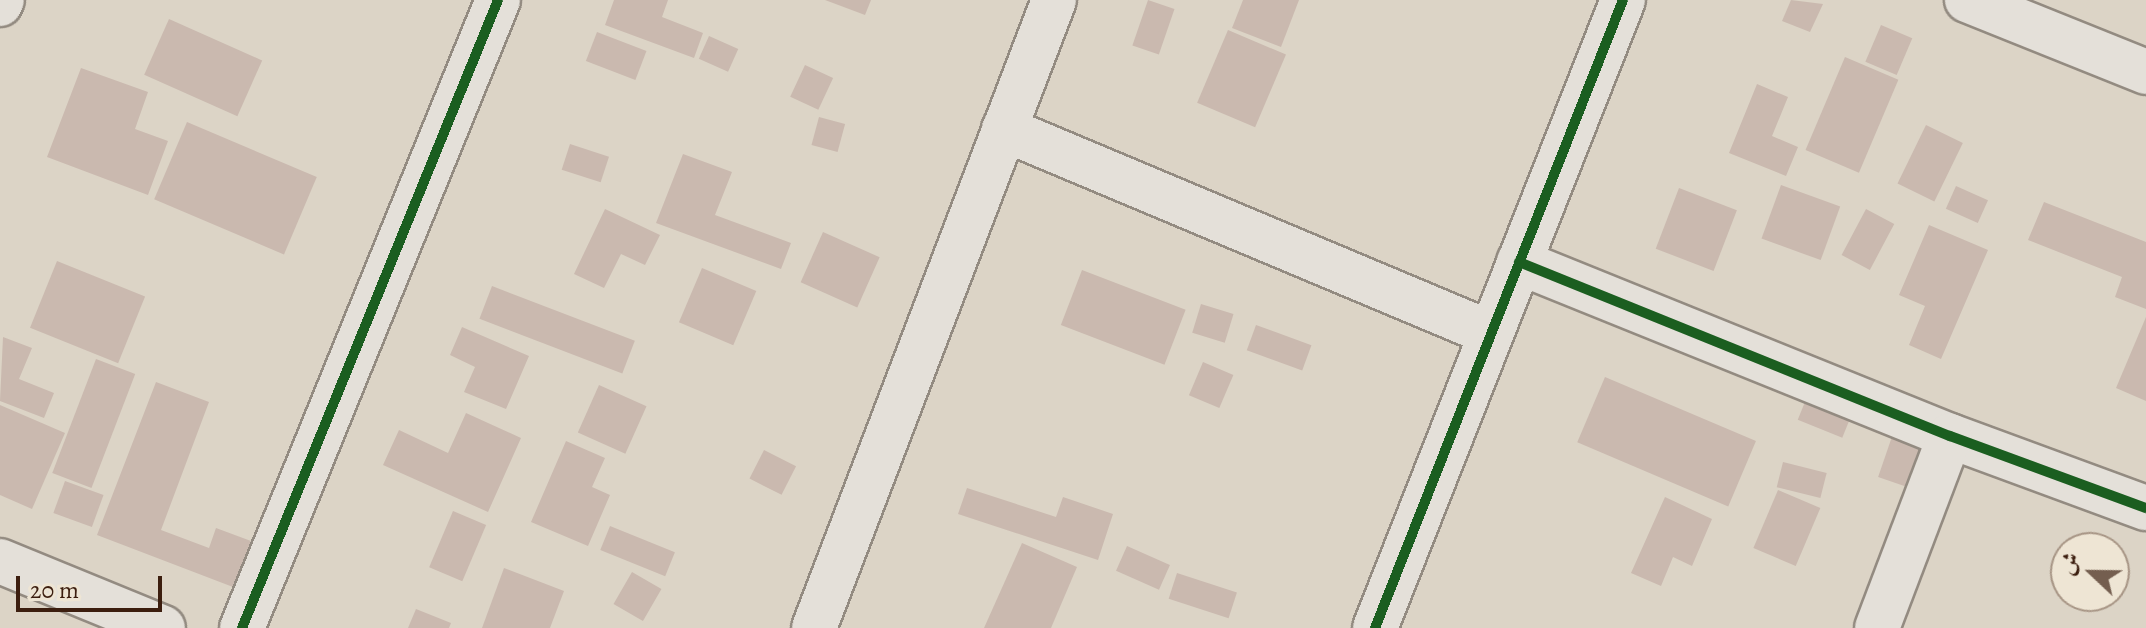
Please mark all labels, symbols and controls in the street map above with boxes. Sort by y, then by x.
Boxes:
north arrow [2050,532,2130,612]
text: ش [2052,548,2088,580]
scale bar [20,560,166,610]
text: 20 m [30,574,79,606]

